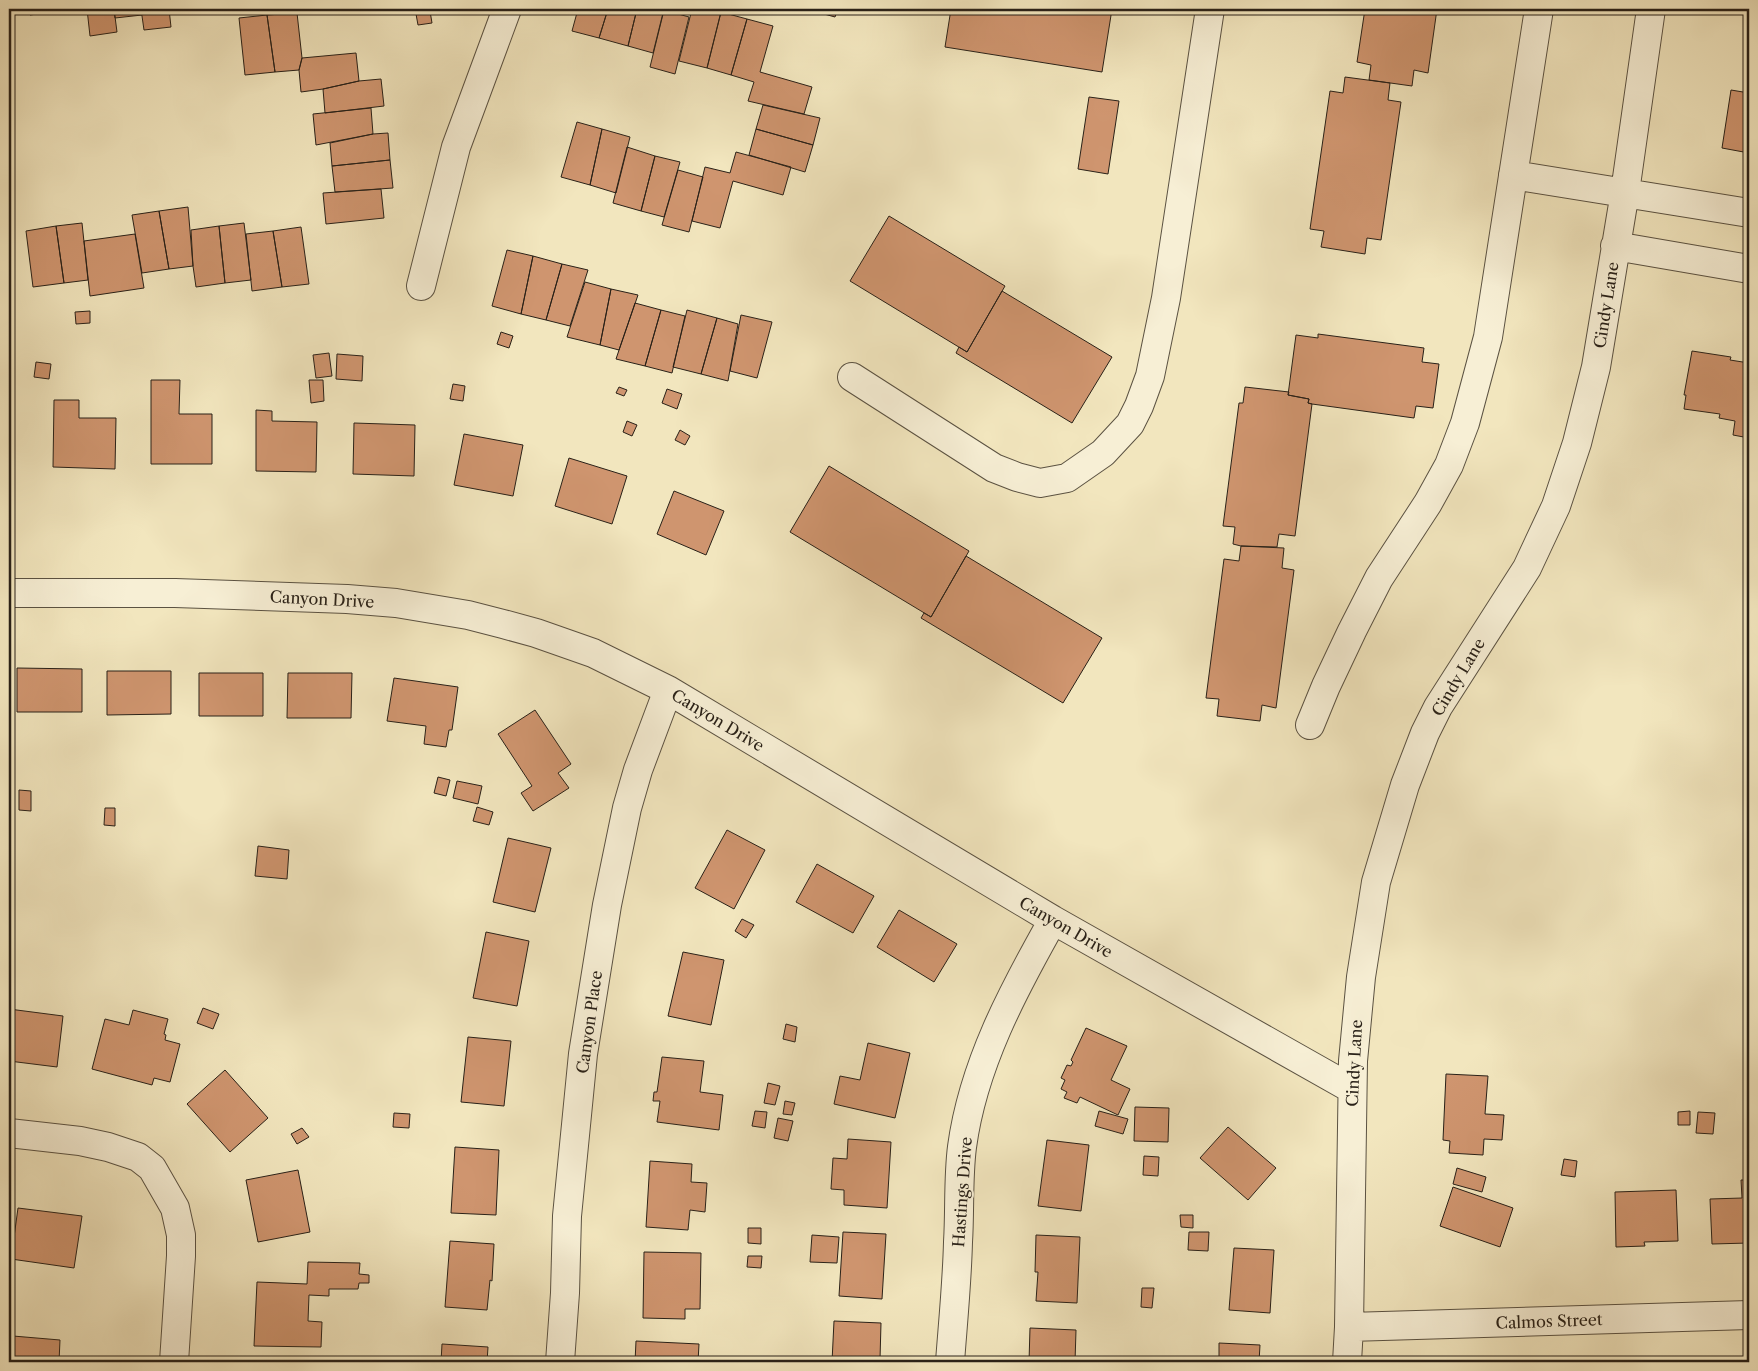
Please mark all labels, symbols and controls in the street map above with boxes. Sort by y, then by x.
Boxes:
street label: Cindy Lane [1589,260,1623,350]
street label: Canyon Drive [269,586,375,612]
street label: Cindy Lane [1427,634,1489,720]
street label: Canyon Drive [668,685,768,756]
street label: Canyon Drive [1016,892,1116,962]
street label: Canyon Place [572,969,606,1075]
street label: Cindy Lane [1342,1019,1366,1107]
street label: Hastings Drive [948,1136,976,1248]
street label: Calmos Street [1495,1309,1603,1333]

